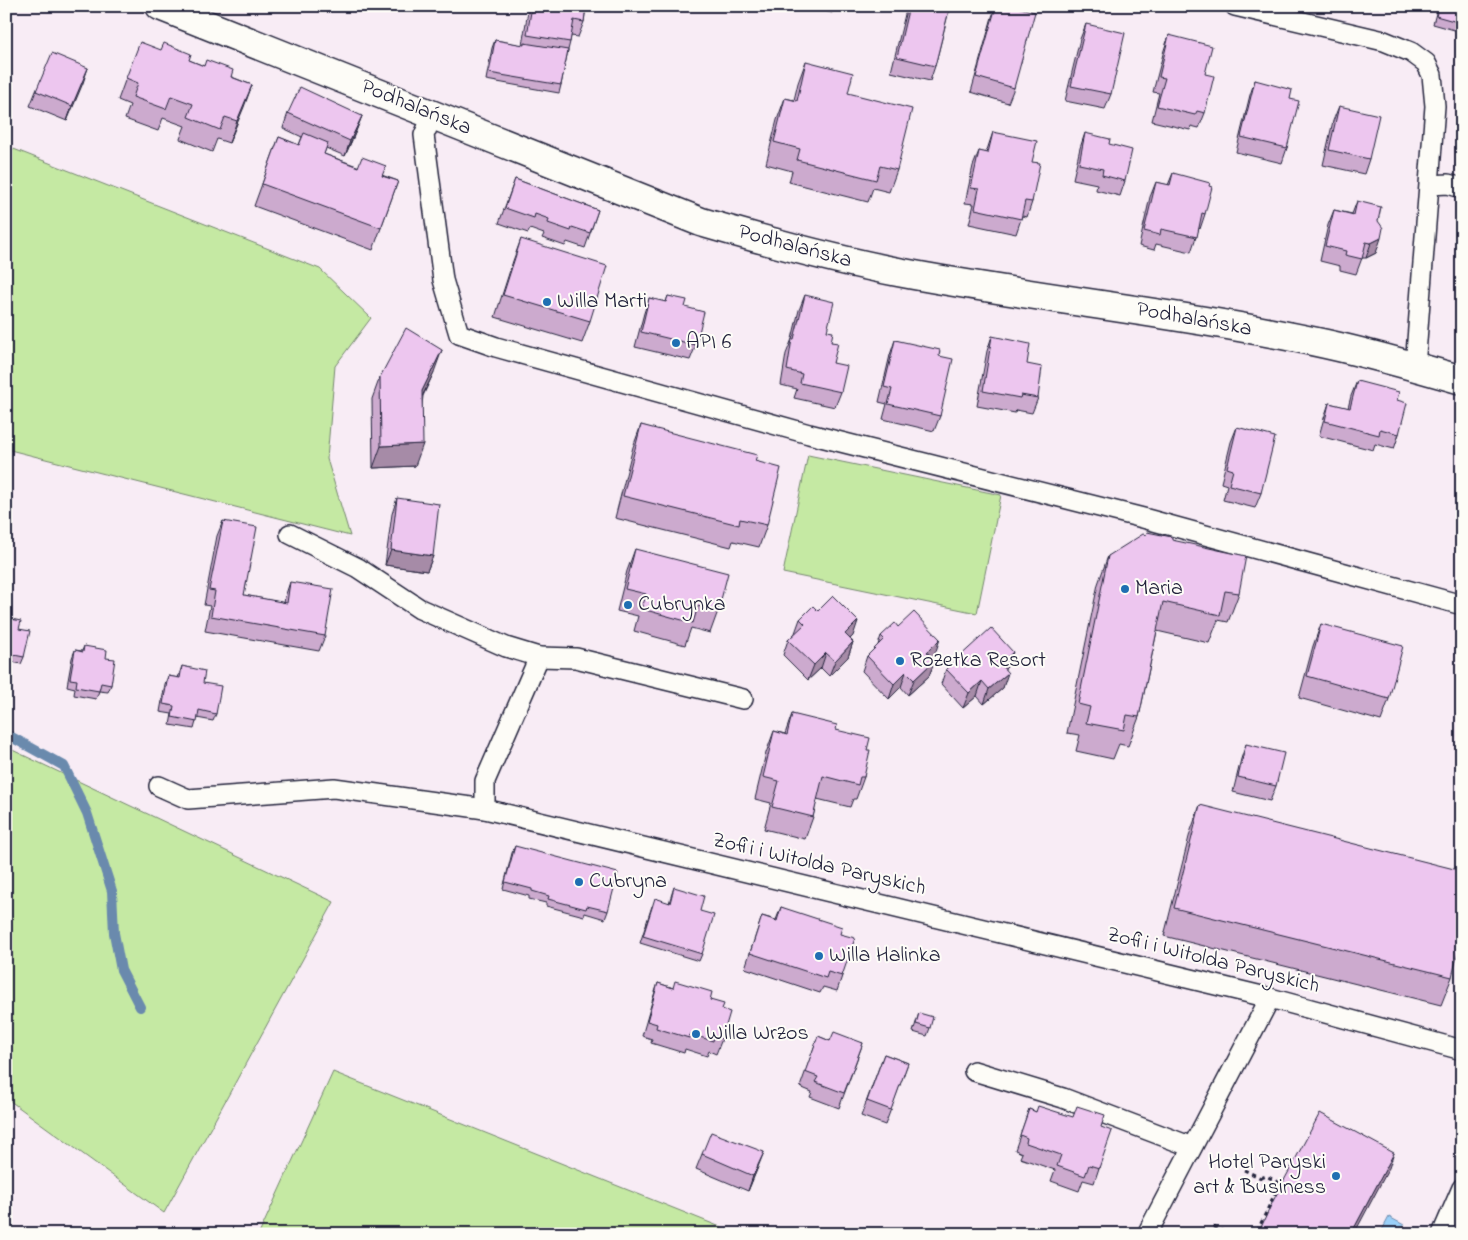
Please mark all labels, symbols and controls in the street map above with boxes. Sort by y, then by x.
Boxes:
street label: Podhalańska [356,71,476,145]
street label: Podhalańska [734,216,856,278]
place label: Willa Marti [557,286,647,318]
street label: Podhalańska [1134,294,1254,346]
marker: Willa Marti [541,296,553,308]
place label: API 6 [686,327,732,359]
marker: API 6 [670,337,682,349]
place label: Maria [1135,573,1183,605]
marker: Maria [1119,583,1131,595]
place label: Cubrynka [638,589,726,622]
marker: Cubrynka [622,599,634,611]
place label: Rozetka Resort [910,645,1047,677]
marker: Rozetka Resort [894,655,906,667]
street label: Zofii i Witolda Paryskich [709,825,929,906]
place label: Cubryna [589,866,667,899]
marker: Cubryna [573,876,585,888]
street label: Zofii i Witolda Paryskich [1103,919,1323,1004]
place label: Willa Halinka [829,940,941,972]
marker: Willa Halinka [813,950,825,962]
place label: Willa Wrzos [706,1018,809,1050]
marker: Willa Wrzos [690,1028,702,1040]
place label: Hotel Paryski art & Business [1193,1147,1326,1204]
marker: Hotel Paryski art & Business [1330,1170,1342,1182]

